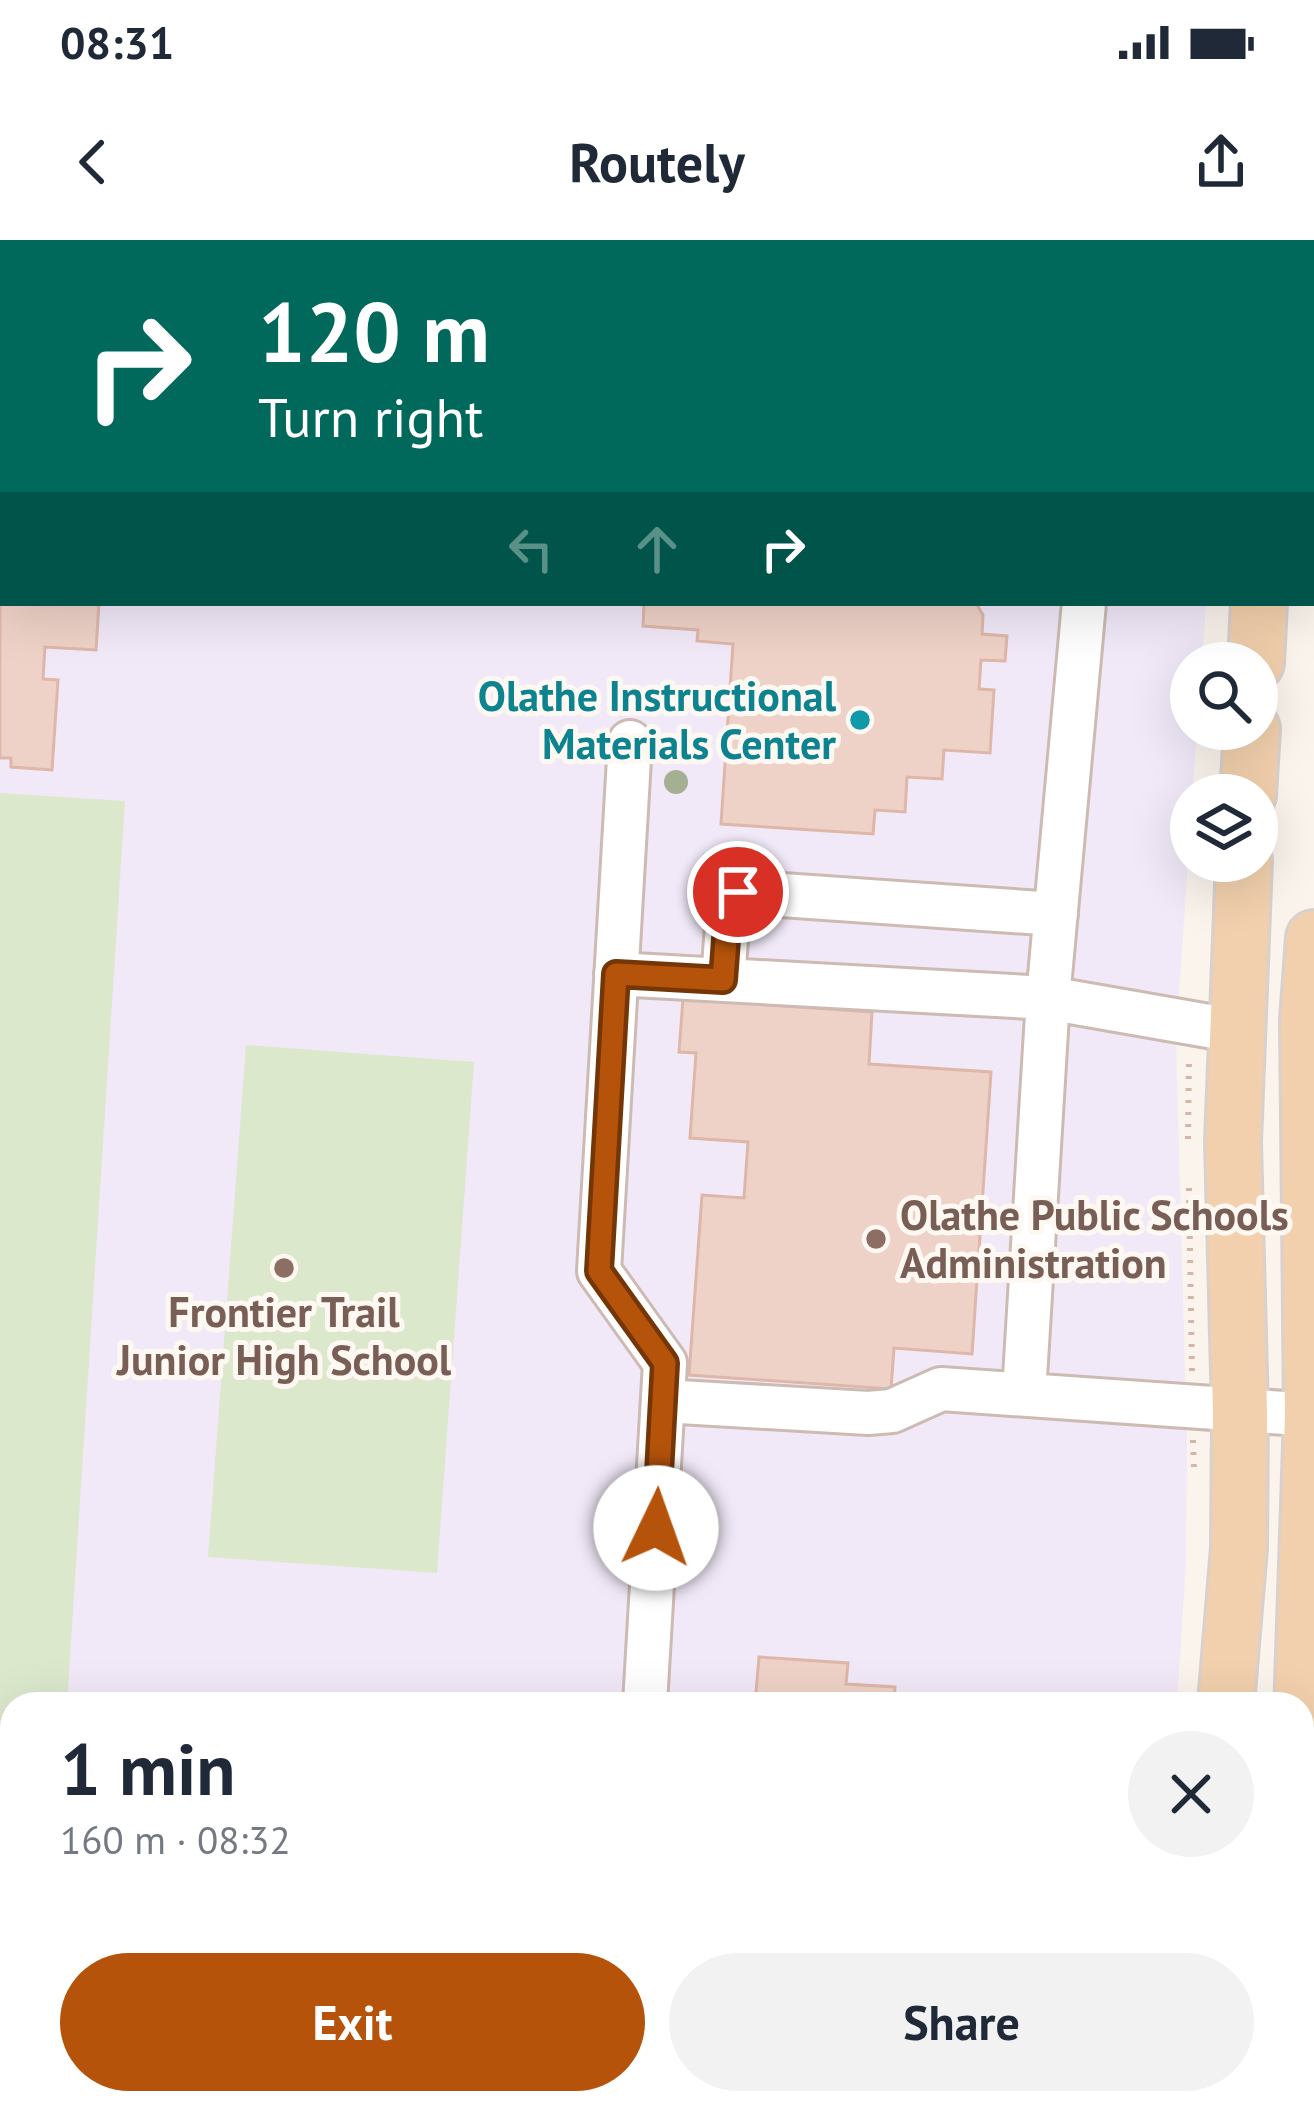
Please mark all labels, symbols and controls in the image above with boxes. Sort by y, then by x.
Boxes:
text: 08:31 [60,13,174,71]
text: Routely [569,127,745,197]
icon: back [60,129,126,195]
icon: share [1188,129,1254,195]
text: 120 m [258,276,490,385]
icon: right [60,288,216,444]
text: Turn right [258,382,483,452]
icon: left [498,516,564,582]
icon: ahead [624,516,690,582]
icon: right [750,516,816,582]
map controls [1170,642,1278,882]
button: search [1170,642,1278,750]
place label: Olathe Instructional Materials Center [478,668,837,771]
marker: Olathe Instructional Materials Center [847,707,873,733]
button: layers [1170,774,1278,882]
pin [687,841,789,943]
icon: arrive [705,859,771,925]
place label: Olathe Public Schools Administration [900,1187,1289,1290]
marker: Olathe Public Schools Administration [863,1226,889,1252]
marker: Frontier Trail Junior High School [271,1255,297,1281]
place label: Frontier Trail Junior High School [116,1284,452,1387]
position arrow [593,1465,719,1591]
text: 1 min [60,1722,236,1815]
button: close [1128,1731,1254,1857]
text: 160 m · 08:32 [60,1814,291,1865]
button: Exit [60,1953,645,2091]
button: Share [669,1953,1254,2091]

